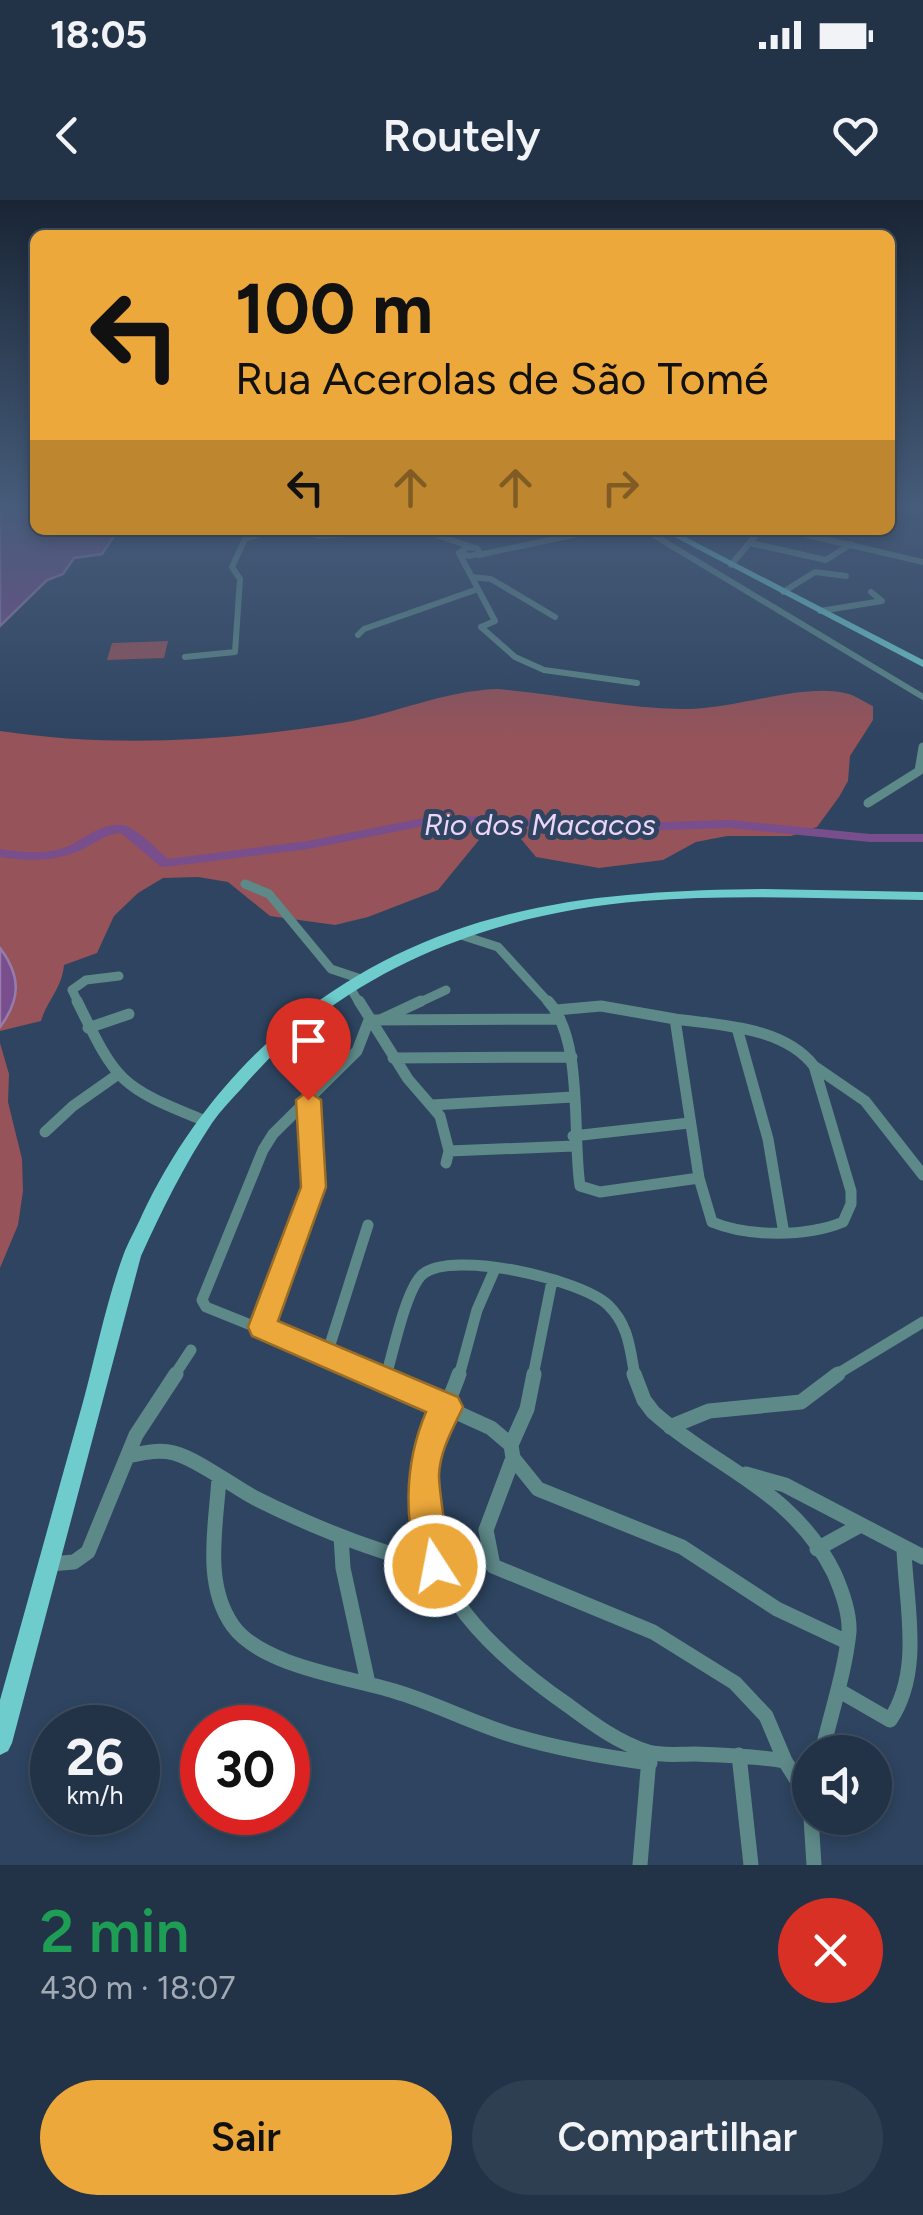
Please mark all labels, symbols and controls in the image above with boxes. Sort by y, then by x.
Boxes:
text: 18:05 [50,12,147,58]
icon: back [40,108,95,163]
text: Routely [382,108,541,162]
icon: heart [828,108,883,163]
text: 100 m [235,266,433,351]
icon: left [70,270,200,400]
text: Rua Acerolas de São Tomé [235,351,769,405]
icon: left [278,460,333,515]
icon: ahead [383,460,438,515]
icon: ahead [488,460,543,515]
icon: right [593,460,648,515]
water label: Rio dos Macacos [424,806,656,843]
pin [266,998,351,1101]
icon: arrive [281,1013,336,1068]
position arrow [383,1514,487,1618]
speed limit sign: 30 [180,1705,310,1835]
text: 26 [66,1727,124,1788]
map controls [792,1735,892,1835]
button: sound [792,1735,892,1835]
text: km/h [66,1780,124,1810]
text: 2 min [40,1895,189,1967]
button: close [778,1898,883,2003]
text: 430 m · 18:07 [40,1969,236,2007]
button: Sair [40,2080,452,2195]
button: Compartilhar [472,2080,883,2195]

